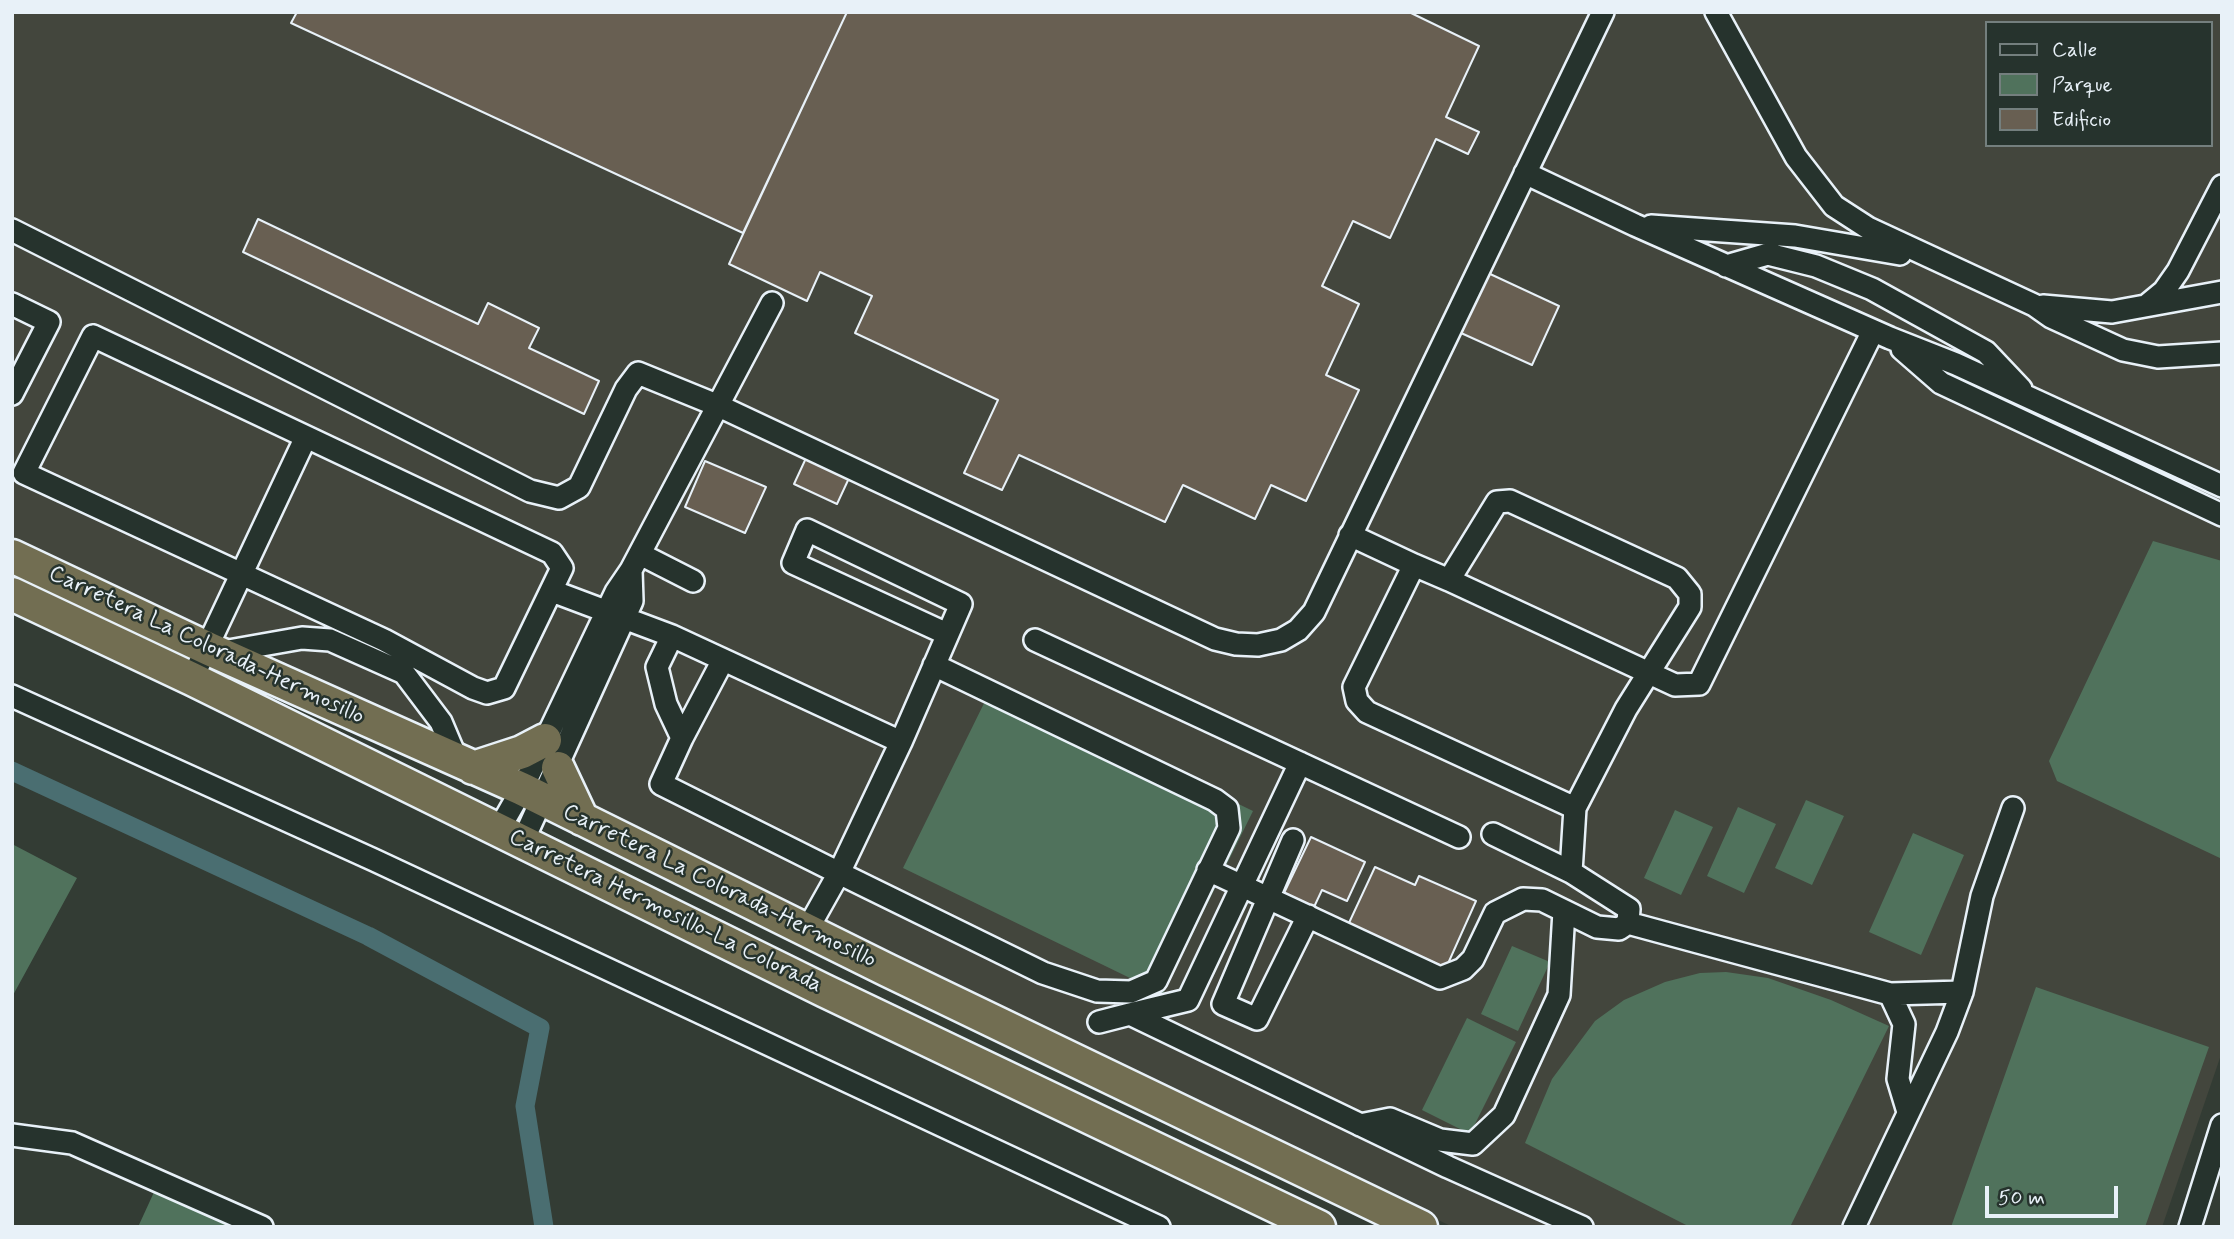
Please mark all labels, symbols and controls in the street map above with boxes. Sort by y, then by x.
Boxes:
legend [1986,21,2213,147]
text: Calle [2052,36,2097,64]
text: Parque [2052,71,2112,99]
text: Edificio [2052,106,2111,134]
street label: Carretera La Colorada-Hermosillo [44,561,368,731]
street label: Carretera La Colorada-Hermosillo [558,799,880,975]
street label: Carretera Hermosillo-La Colorada [504,824,826,1000]
scale bar [1989,1172,2122,1216]
text: 50 m [1998,1184,2045,1212]

